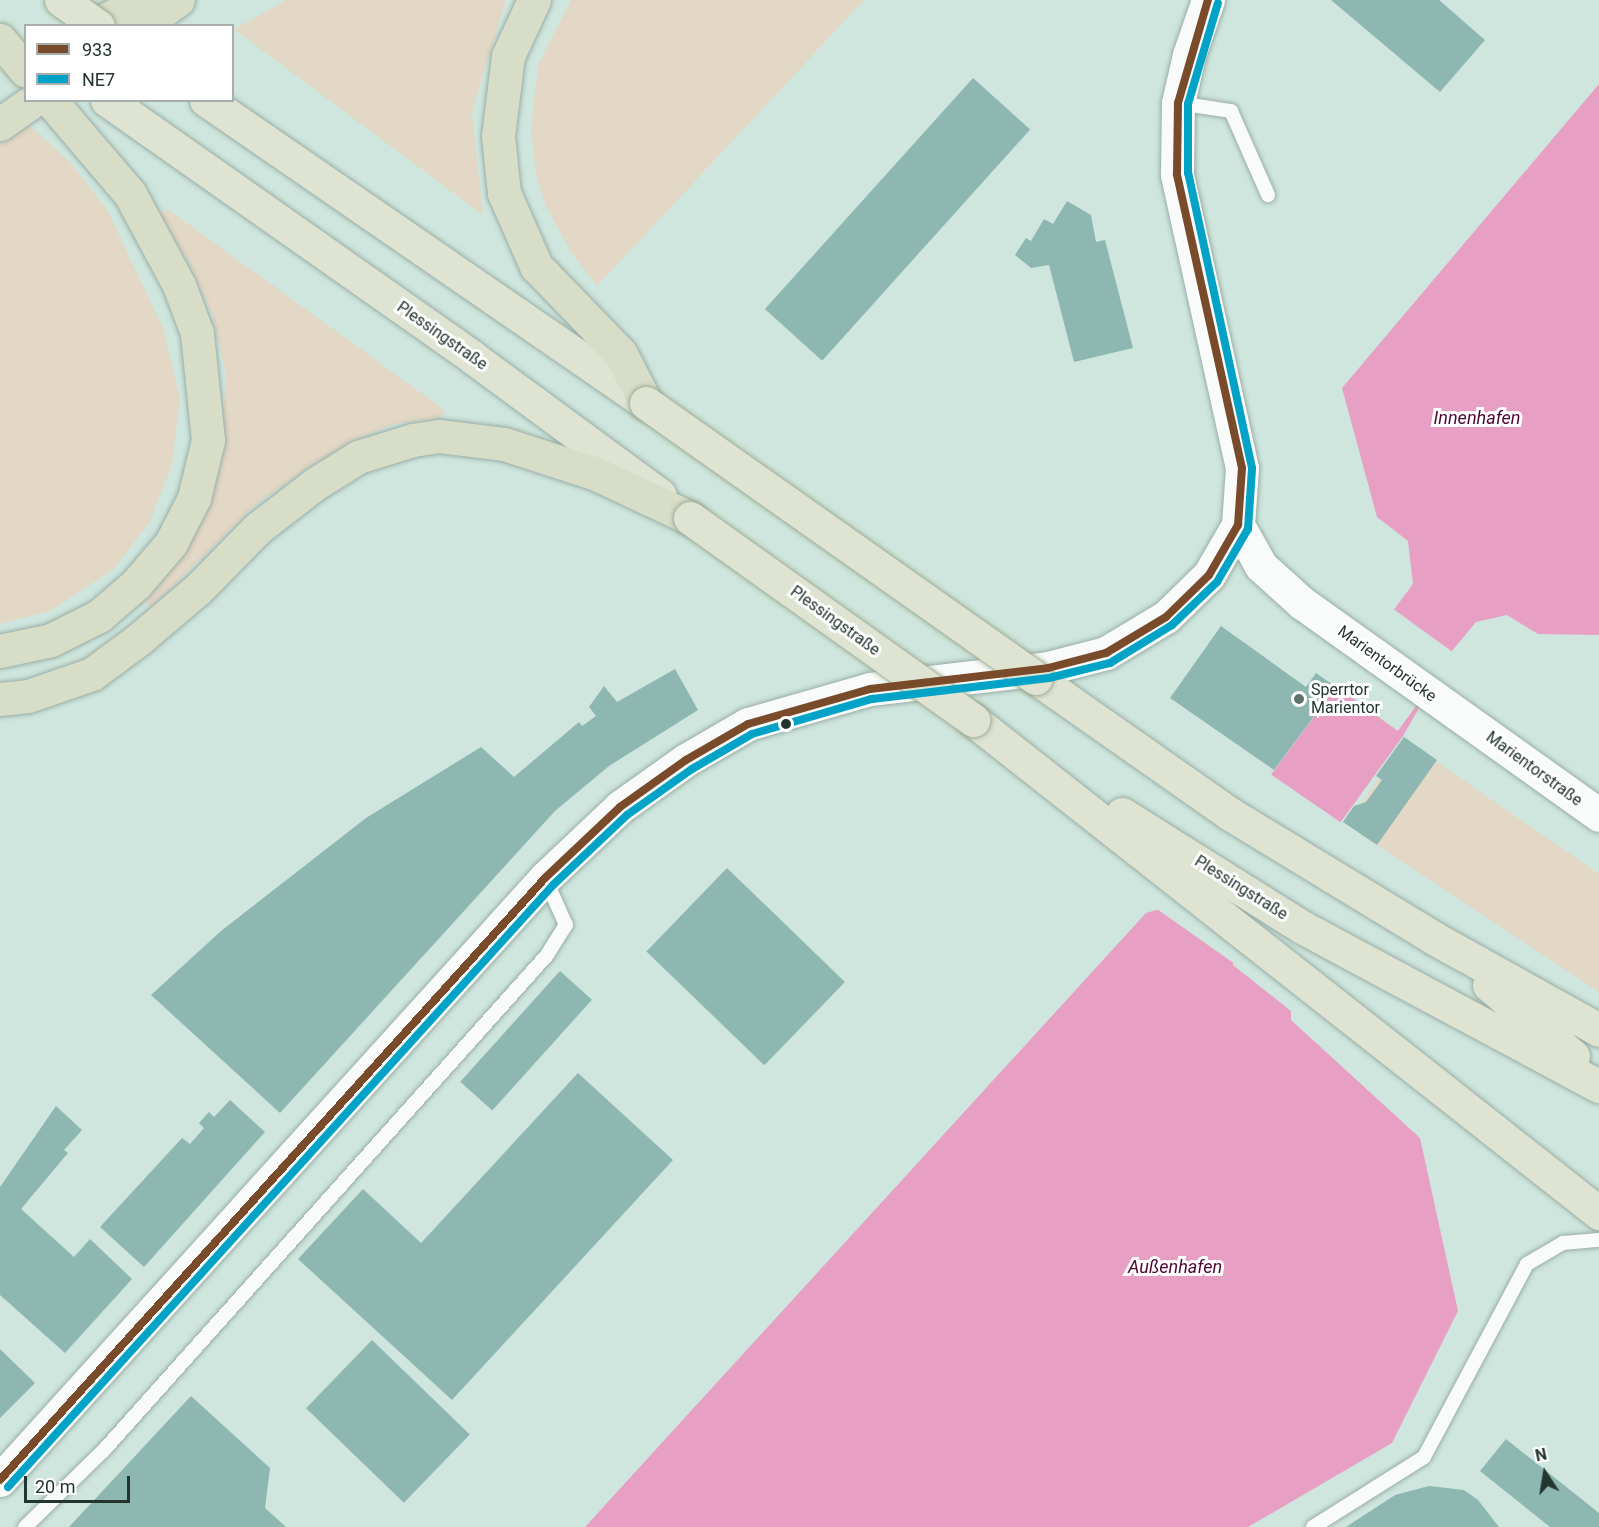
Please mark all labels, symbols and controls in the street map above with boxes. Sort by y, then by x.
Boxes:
legend [24,24,234,102]
text: 933 [82,39,112,60]
text: NE7 [82,69,115,90]
street label: Plessingstraße [393,298,491,374]
water label: Innenhafen [1434,407,1520,429]
street label: Plessingstraße [786,582,884,660]
street label: Marientorbrücke [1334,622,1440,706]
place label: Sperrtor Marientor [1311,680,1380,718]
marker: Sperrtor Marientor [1292,692,1306,706]
unlabelled marker [780,718,792,730]
street label: Marientorstraße [1482,728,1586,810]
street label: Plessingstraße [1191,852,1291,924]
water label: Außenhafen [1128,1256,1222,1278]
north arrow [1515,1443,1575,1503]
text: N [1534,1444,1549,1465]
scale bar [27,1464,134,1502]
text: 20 m [35,1476,75,1497]

